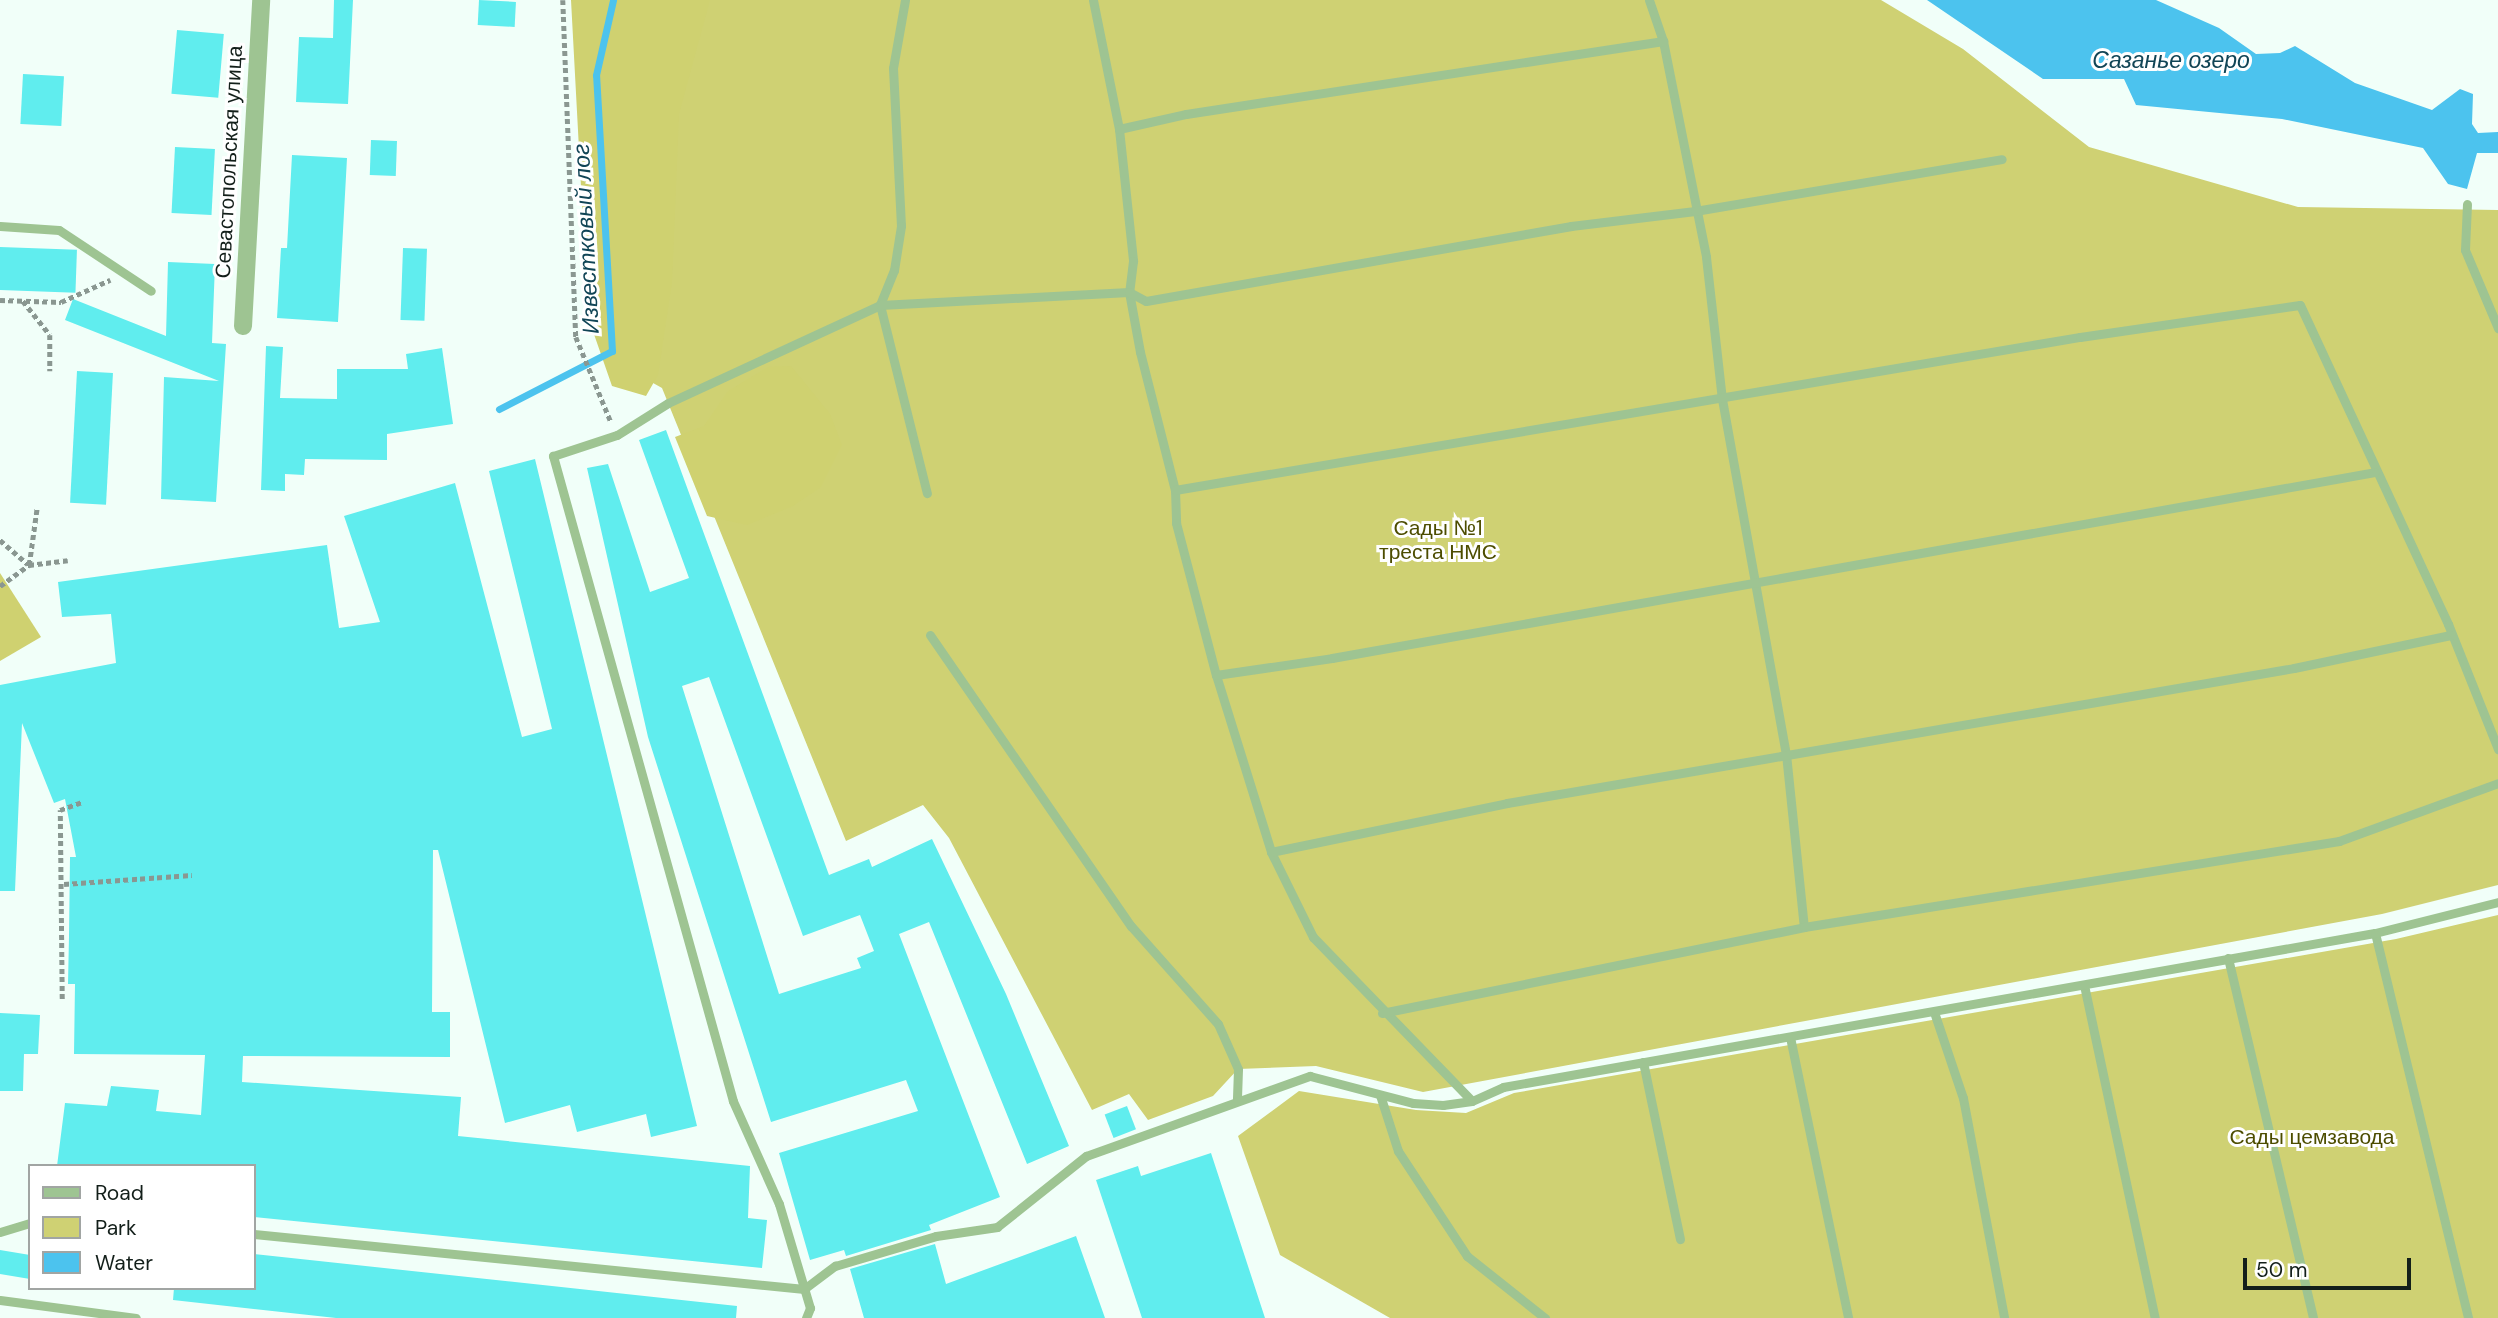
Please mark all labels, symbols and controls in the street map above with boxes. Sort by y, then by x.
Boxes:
street label: Севастопольская улица [210,45,248,279]
water label: Сазанье озеро [2092,46,2250,74]
water label: Известковый лог [567,143,605,335]
park label: Сады №1 треста НМС [1379,515,1497,565]
park label: Сады цемзавода [2229,1124,2395,1150]
legend [28,1164,256,1290]
text: Road [95,1179,144,1207]
text: Park [95,1214,136,1242]
scale bar [2246,1244,2414,1288]
text: Water [95,1249,153,1277]
text: 50 m [2256,1256,2307,1284]

